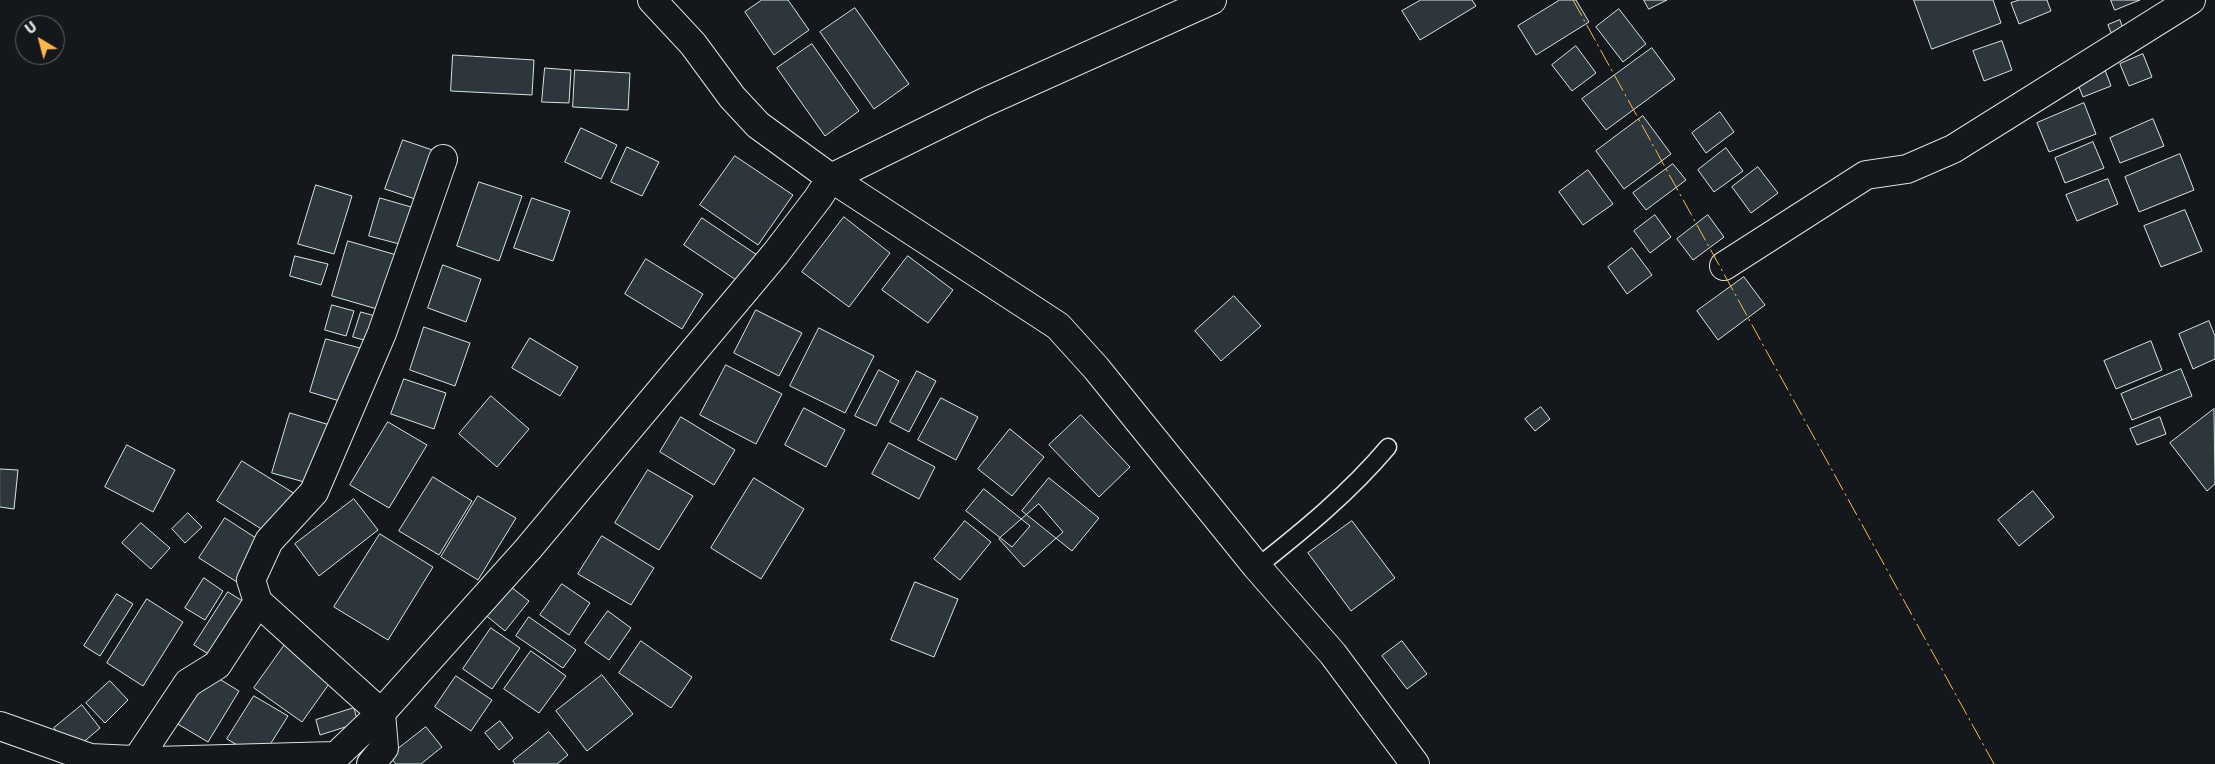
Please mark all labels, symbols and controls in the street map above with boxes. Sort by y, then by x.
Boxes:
north arrow [15,15,65,65]
text: U [22,19,40,38]

